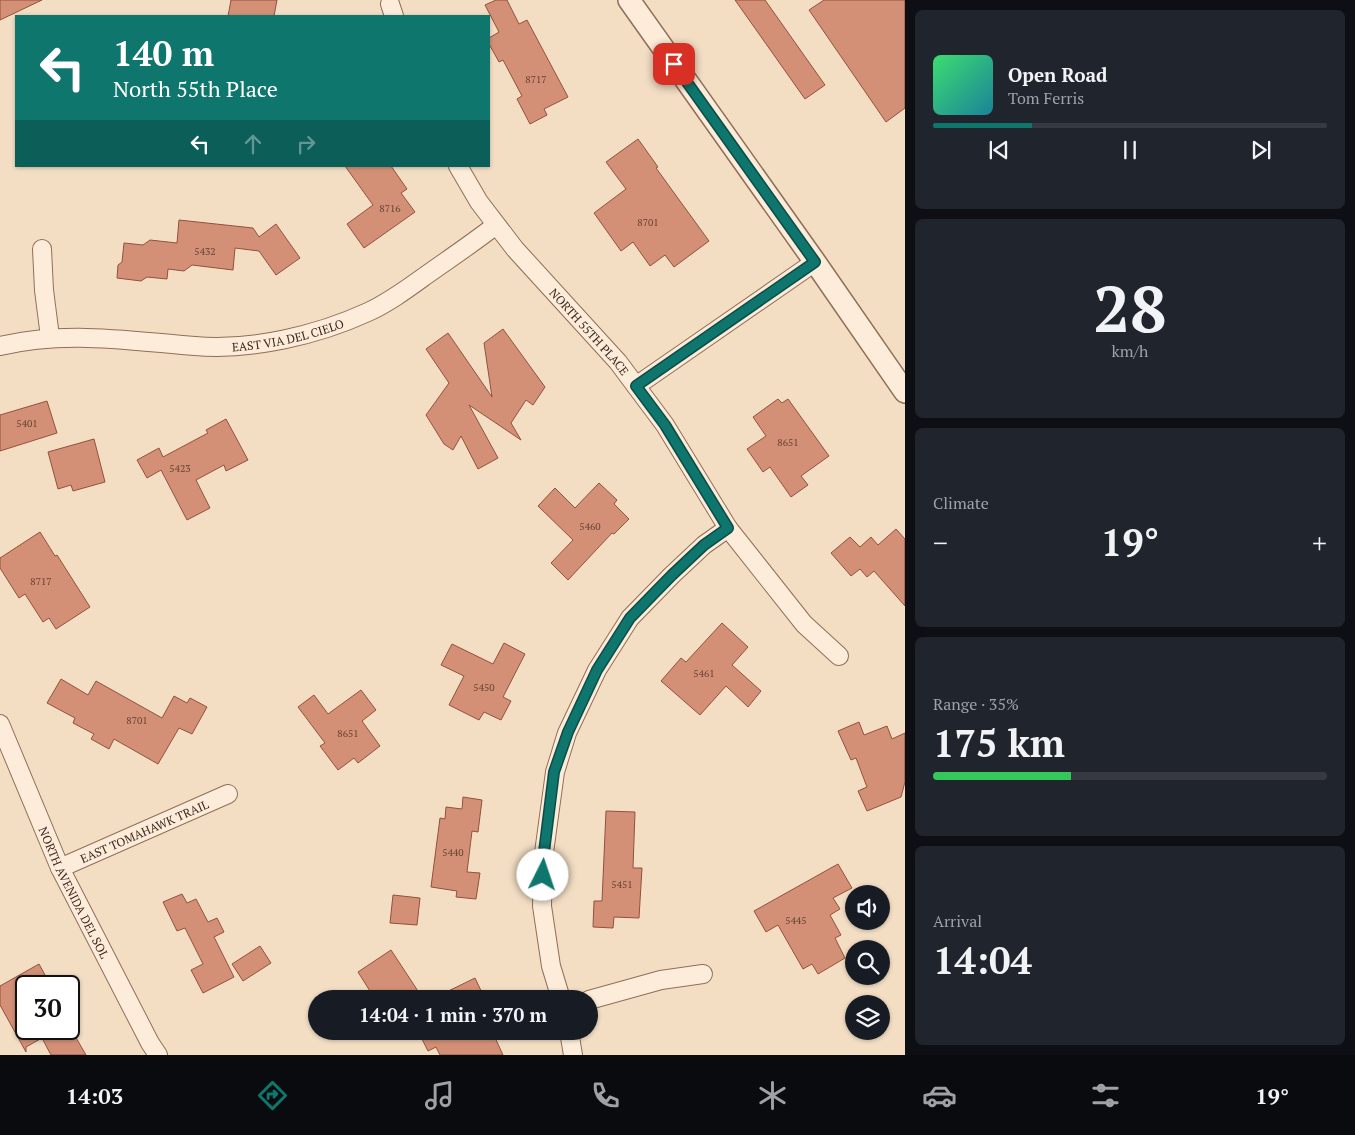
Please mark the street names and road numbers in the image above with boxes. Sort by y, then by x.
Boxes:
street label: NORTH 55TH PLACE [547,285,632,378]
street label: EAST VIA DEL CIELO [231,315,346,354]
street label: EAST TOMAHAWK TRAIL [78,796,211,866]
street label: NORTH AVENIDA DEL SOL [36,824,113,961]

